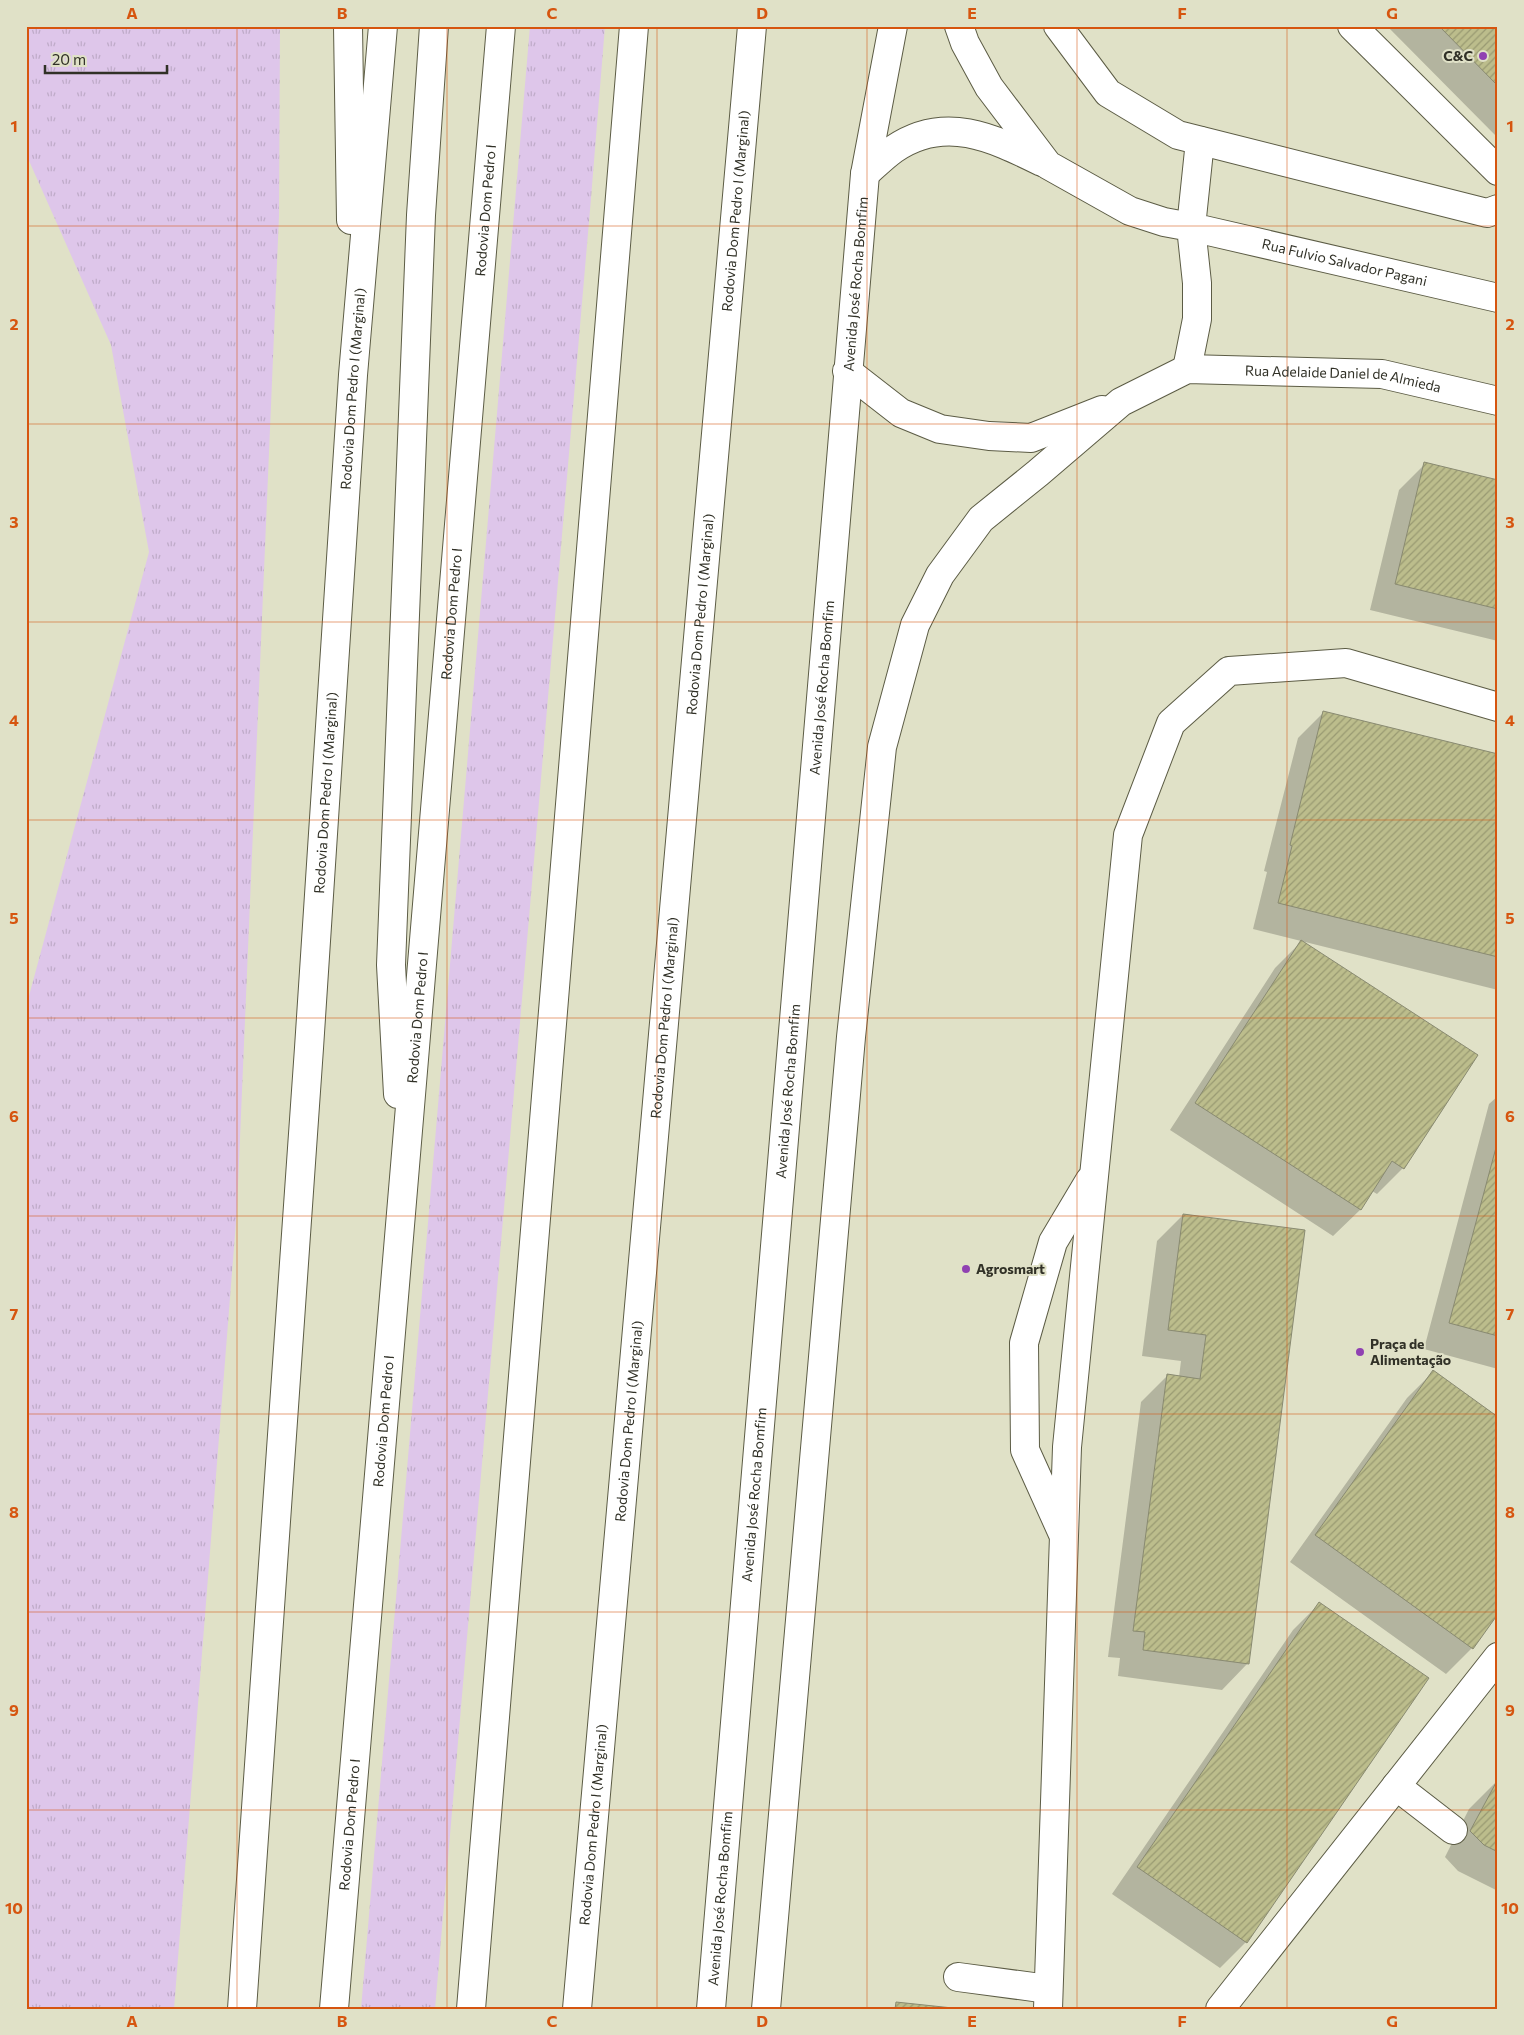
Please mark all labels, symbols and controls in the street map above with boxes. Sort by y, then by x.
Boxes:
text: A [126,3,138,22]
text: B [337,3,348,22]
text: C [547,3,558,22]
text: D [756,3,768,22]
text: E [967,3,977,22]
text: F [1177,3,1187,22]
text: G [1386,3,1398,22]
scale bar [45,42,168,74]
place label: C&C [1443,47,1473,64]
text: 20 m [52,50,86,68]
marker: C&C [1477,50,1489,62]
street label: Rodovia Dom Pedro I (Marginal) [718,110,753,312]
text: 1 [10,116,18,135]
text: 1 [1506,116,1514,135]
street label: Rodovia Dom Pedro I [471,144,499,277]
street label: Avenida José Rocha Bomfim [839,196,871,372]
street label: Rua Fulvio Salvador Pagani [1260,235,1429,289]
street label: Rodovia Dom Pedro I (Marginal) [337,287,368,490]
text: 2 [9,314,19,333]
text: 2 [1505,314,1515,333]
street label: Rua Adelaide Daniel de Almieda [1245,361,1443,395]
text: 3 [9,512,19,531]
text: 3 [1505,512,1515,531]
street label: Rodovia Dom Pedro I (Marginal) [682,513,717,716]
street label: Rodovia Dom Pedro I [437,547,465,681]
street label: Avenida José Rocha Bomfim [806,600,837,776]
street label: Rodovia Dom Pedro I (Marginal) [310,691,340,894]
text: 4 [9,710,19,729]
text: 4 [1505,710,1515,729]
text: 5 [9,908,19,927]
text: 5 [1505,908,1515,927]
street label: Rodovia Dom Pedro I (Marginal) [647,916,681,1119]
street label: Rodovia Dom Pedro I [403,951,431,1084]
street label: Avenida José Rocha Bomfim [772,1003,803,1179]
text: 6 [9,1106,19,1125]
text: 6 [1505,1106,1515,1125]
place label: Agrosmart [976,1260,1045,1277]
marker: Agrosmart [960,1263,972,1275]
text: 7 [10,1304,19,1323]
text: 7 [1506,1304,1515,1323]
street label: Rodovia Dom Pedro I (Marginal) [611,1320,646,1523]
place label: Praça de Alimentação [1370,1335,1451,1368]
marker: Praça de Alimentação [1354,1346,1366,1358]
street label: Rodovia Dom Pedro I [369,1354,397,1488]
street label: Avenida José Rocha Bomfim [738,1407,769,1583]
text: 8 [9,1502,19,1521]
text: 8 [1505,1502,1515,1521]
text: 9 [9,1700,19,1719]
text: 9 [1505,1700,1515,1719]
street label: Rodovia Dom Pedro I (Marginal) [575,1723,610,1926]
street label: Rodovia Dom Pedro I [335,1758,363,1891]
street label: Avenida José Rocha Bomfim [704,1810,736,1986]
text: 10 [5,1898,23,1917]
text: 10 [1501,1898,1519,1917]
text: A [126,2011,138,2030]
text: B [337,2011,348,2030]
text: C [547,2011,558,2030]
text: D [756,2011,768,2030]
text: E [967,2011,977,2030]
text: F [1177,2011,1187,2030]
text: G [1386,2011,1398,2030]

